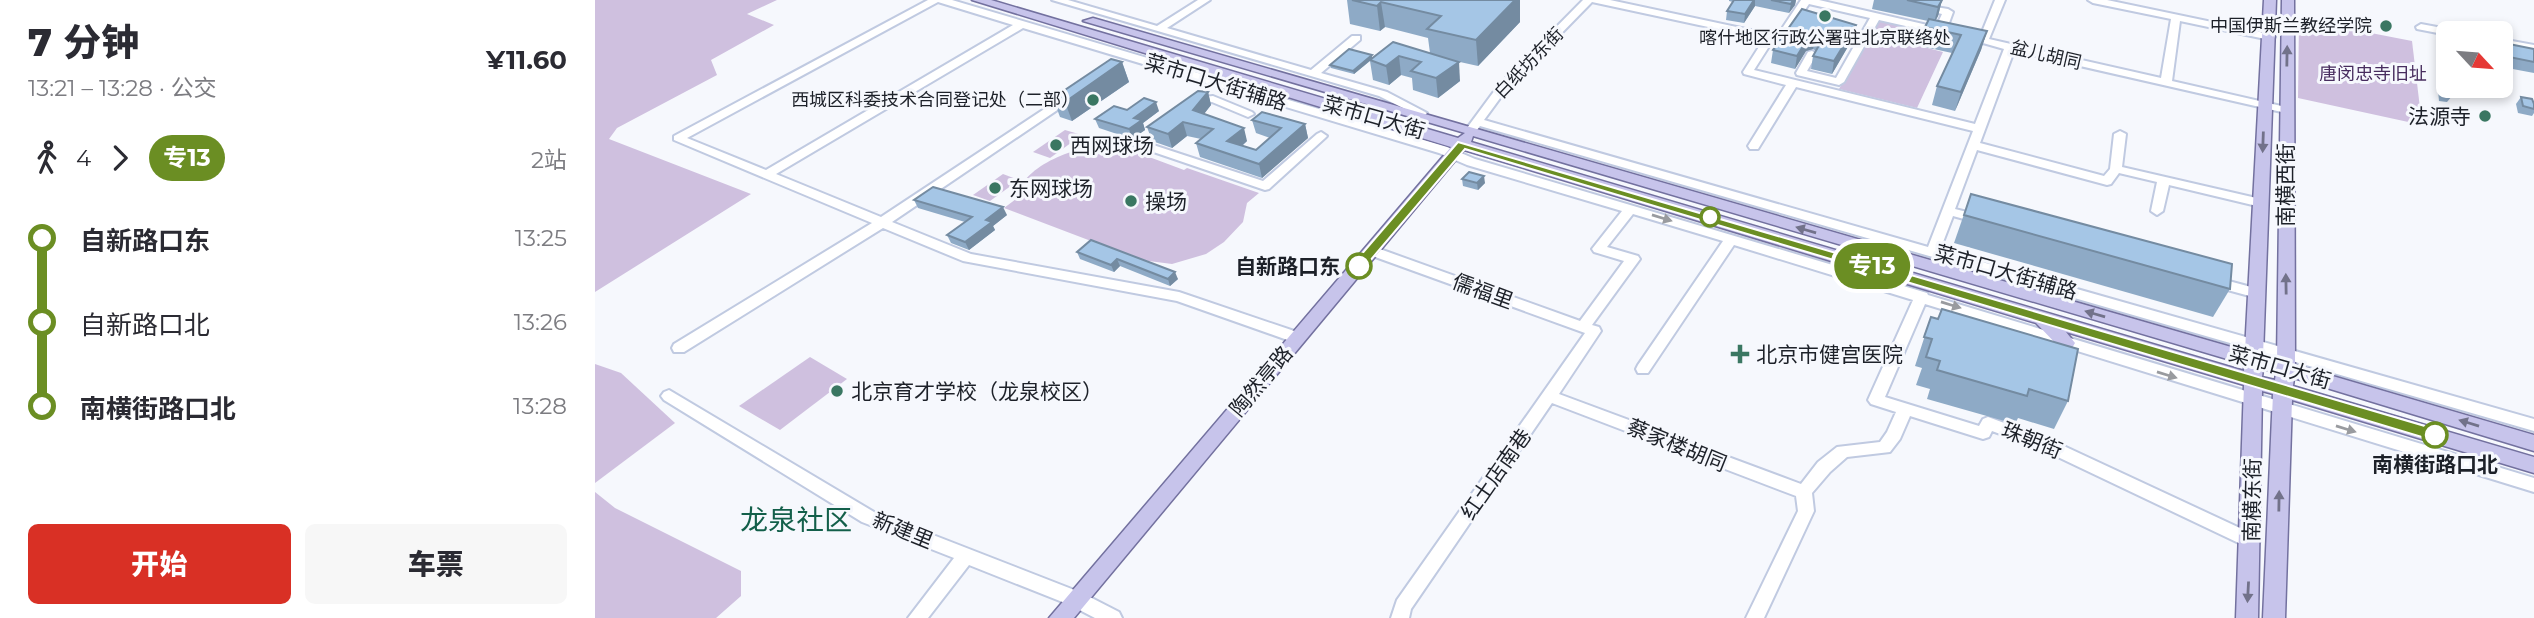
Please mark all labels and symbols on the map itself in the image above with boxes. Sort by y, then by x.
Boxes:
marker: 喀什地区行政公署驻北京联络处 [1817,8,1833,24]
place label: 中国伊斯兰教经学院 [2210,15,2372,37]
marker: 中国伊斯兰教经学院 [2378,18,2394,34]
north arrow [2436,21,2513,98]
street label: 白纸坊东街 [1490,23,1568,103]
place label: 喀什地区行政公署驻北京联络处 [1699,27,1951,49]
street label: 盆儿胡同 [2008,36,2084,74]
one-way arrow [2281,45,2293,67]
street label: 菜市口大街辅路 [1142,49,1290,115]
park label: 唐闵忠寺旧址 [2319,63,2427,85]
place label: 西城区科委技术合同登记处（二部） [791,89,1079,111]
street label: 菜市口大街 [1320,91,1428,143]
marker: 西城区科委技术合同登记处（二部） [1085,92,1101,108]
place label: 法源寺 [2408,104,2471,129]
marker: 法源寺 [2477,108,2493,124]
one-way arrow [2258,131,2269,153]
place label: 西网球场 [1070,133,1154,158]
marker: 西网球场 [1048,137,1064,153]
street label: 南横西街 [2273,143,2298,227]
place label: 东网球场 [1009,176,1093,201]
marker: 东网球场 [987,180,1003,196]
place label: 操场 [1145,189,1187,214]
marker: 操场 [1123,193,1139,209]
unlabelled marker [1700,207,1720,227]
one-way arrow [1652,214,1673,224]
one-way arrow [1795,225,1816,235]
street label: 菜市口大街辅路 [1932,240,2080,304]
line badge: 专13 [1832,243,1912,289]
marker: 自新路口东 [1346,253,1372,279]
place label: 自新路口东 [1235,254,1340,279]
street label: 儒福里 [1449,268,1517,314]
one-way arrow [2280,273,2292,295]
one-way arrow [1940,301,1961,311]
one-way arrow [2084,308,2105,318]
street label: 陶然亭路 [1224,341,1298,421]
street label: 菜市口大街 [2226,341,2334,393]
place label: 北京市健宫医院 [1756,342,1903,367]
marker: 北京市健宫医院 [1730,344,1750,364]
one-way arrow [2157,371,2178,381]
place label: 北京育才学校（龙泉校区） [851,379,1103,404]
marker: 北京育才学校（龙泉校区） [829,383,845,399]
street label: 蔡家楼胡同 [1624,414,1730,476]
street label: 珠朝街 [1998,417,2066,463]
one-way arrow [2458,418,2479,428]
marker: 南横街路口北 [2422,422,2448,448]
street label: 红土店南巷 [1456,424,1536,524]
one-way arrow [2336,425,2357,435]
place label: 南横街路口北 [2372,452,2498,477]
street label: 南横东街 [2239,458,2265,542]
one-way arrow [2273,490,2285,512]
district label: 龙泉社区 [740,503,852,537]
street label: 新建里 [869,507,937,553]
one-way arrow [2243,581,2254,603]

